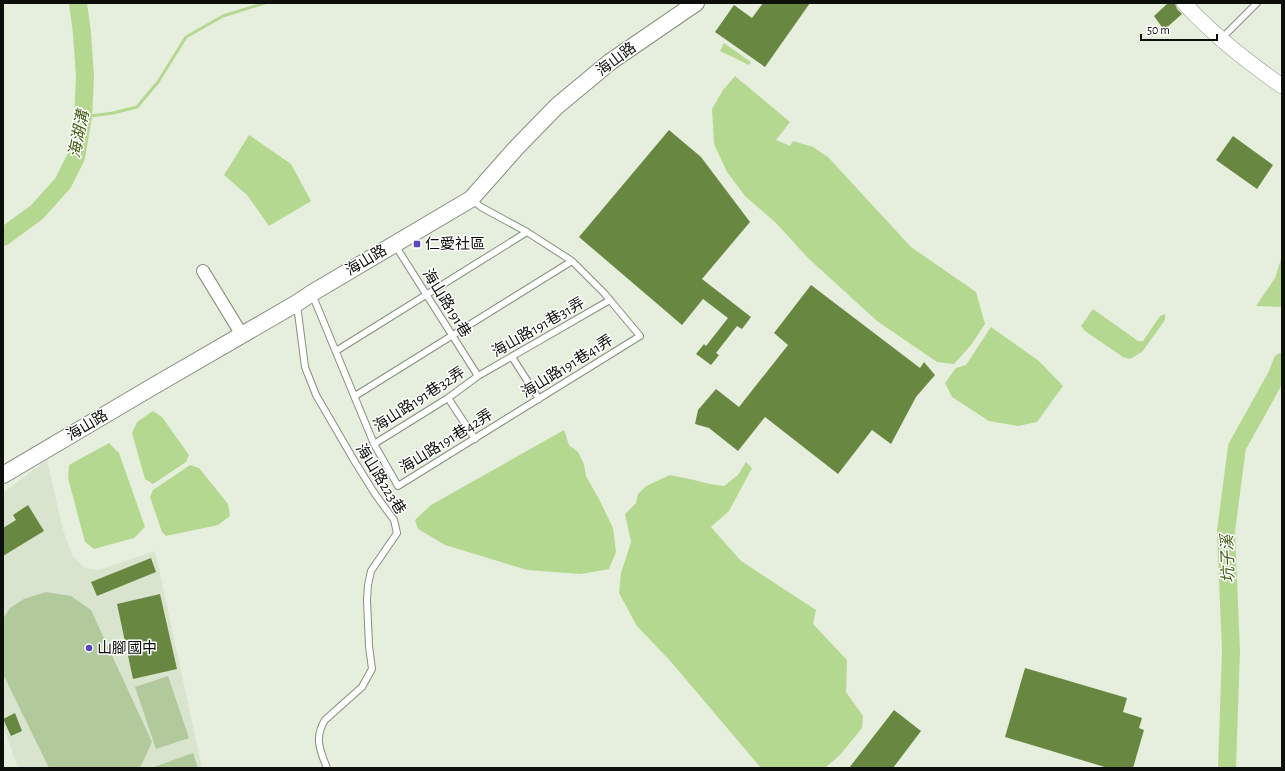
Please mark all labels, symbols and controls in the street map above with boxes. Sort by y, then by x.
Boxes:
scale bar [1141,16,1217,42]
text: 50 m [1147,24,1170,36]
street label: 海山路 [593,39,639,79]
water label: 海湖溝 [66,107,92,159]
place label: 仁愛社區 [425,236,485,252]
marker: 仁愛社區 [412,239,422,249]
street label: 海山路 [343,242,389,278]
street label: 海山路191巷 [420,266,474,340]
street label: 海山路191巷31弄 [489,294,587,360]
street label: 海山路191巷41弄 [518,331,616,401]
street label: 海山路191巷32弄 [370,364,468,434]
street label: 海山路191巷42弄 [397,406,495,476]
street label: 海山路 [64,407,110,443]
street label: 海山路223巷 [353,441,409,517]
water label: 坑子溪 [1218,533,1237,583]
place label: 山腳國中 [97,640,157,656]
marker: 山腳國中 [84,643,94,653]

